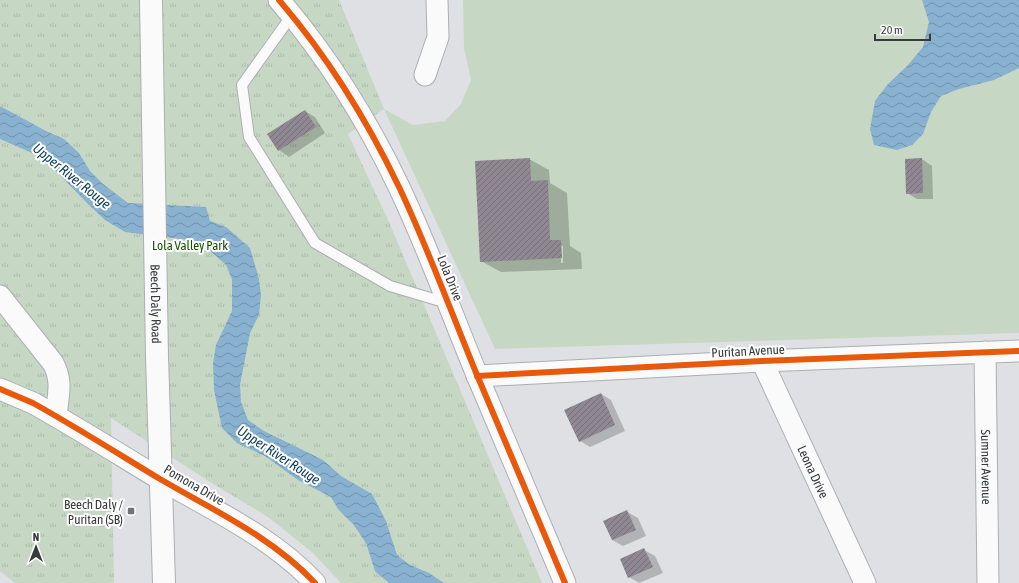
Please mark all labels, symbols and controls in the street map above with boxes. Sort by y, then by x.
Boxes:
scale bar [875,16,930,42]
text: 20 m [881,23,903,37]
water label: Upper River Rouge [30,140,114,212]
park label: Lola Valley Park [152,238,228,253]
street label: Lola Drive [434,253,466,303]
street label: Beech Daly Road [148,264,164,344]
street label: Puritan Avenue [711,342,785,360]
water label: Upper River Rouge [235,422,323,488]
street label: Sumner Avenue [979,429,994,505]
street label: Leona Drive [795,443,832,500]
street label: Pomona Drive [161,462,227,508]
place label: Beech Daly / Puritan (SB) [64,497,124,527]
marker: Beech Daly / Puritan (SB) [126,506,136,516]
north arrow [16,527,56,567]
text: N [33,531,39,543]

